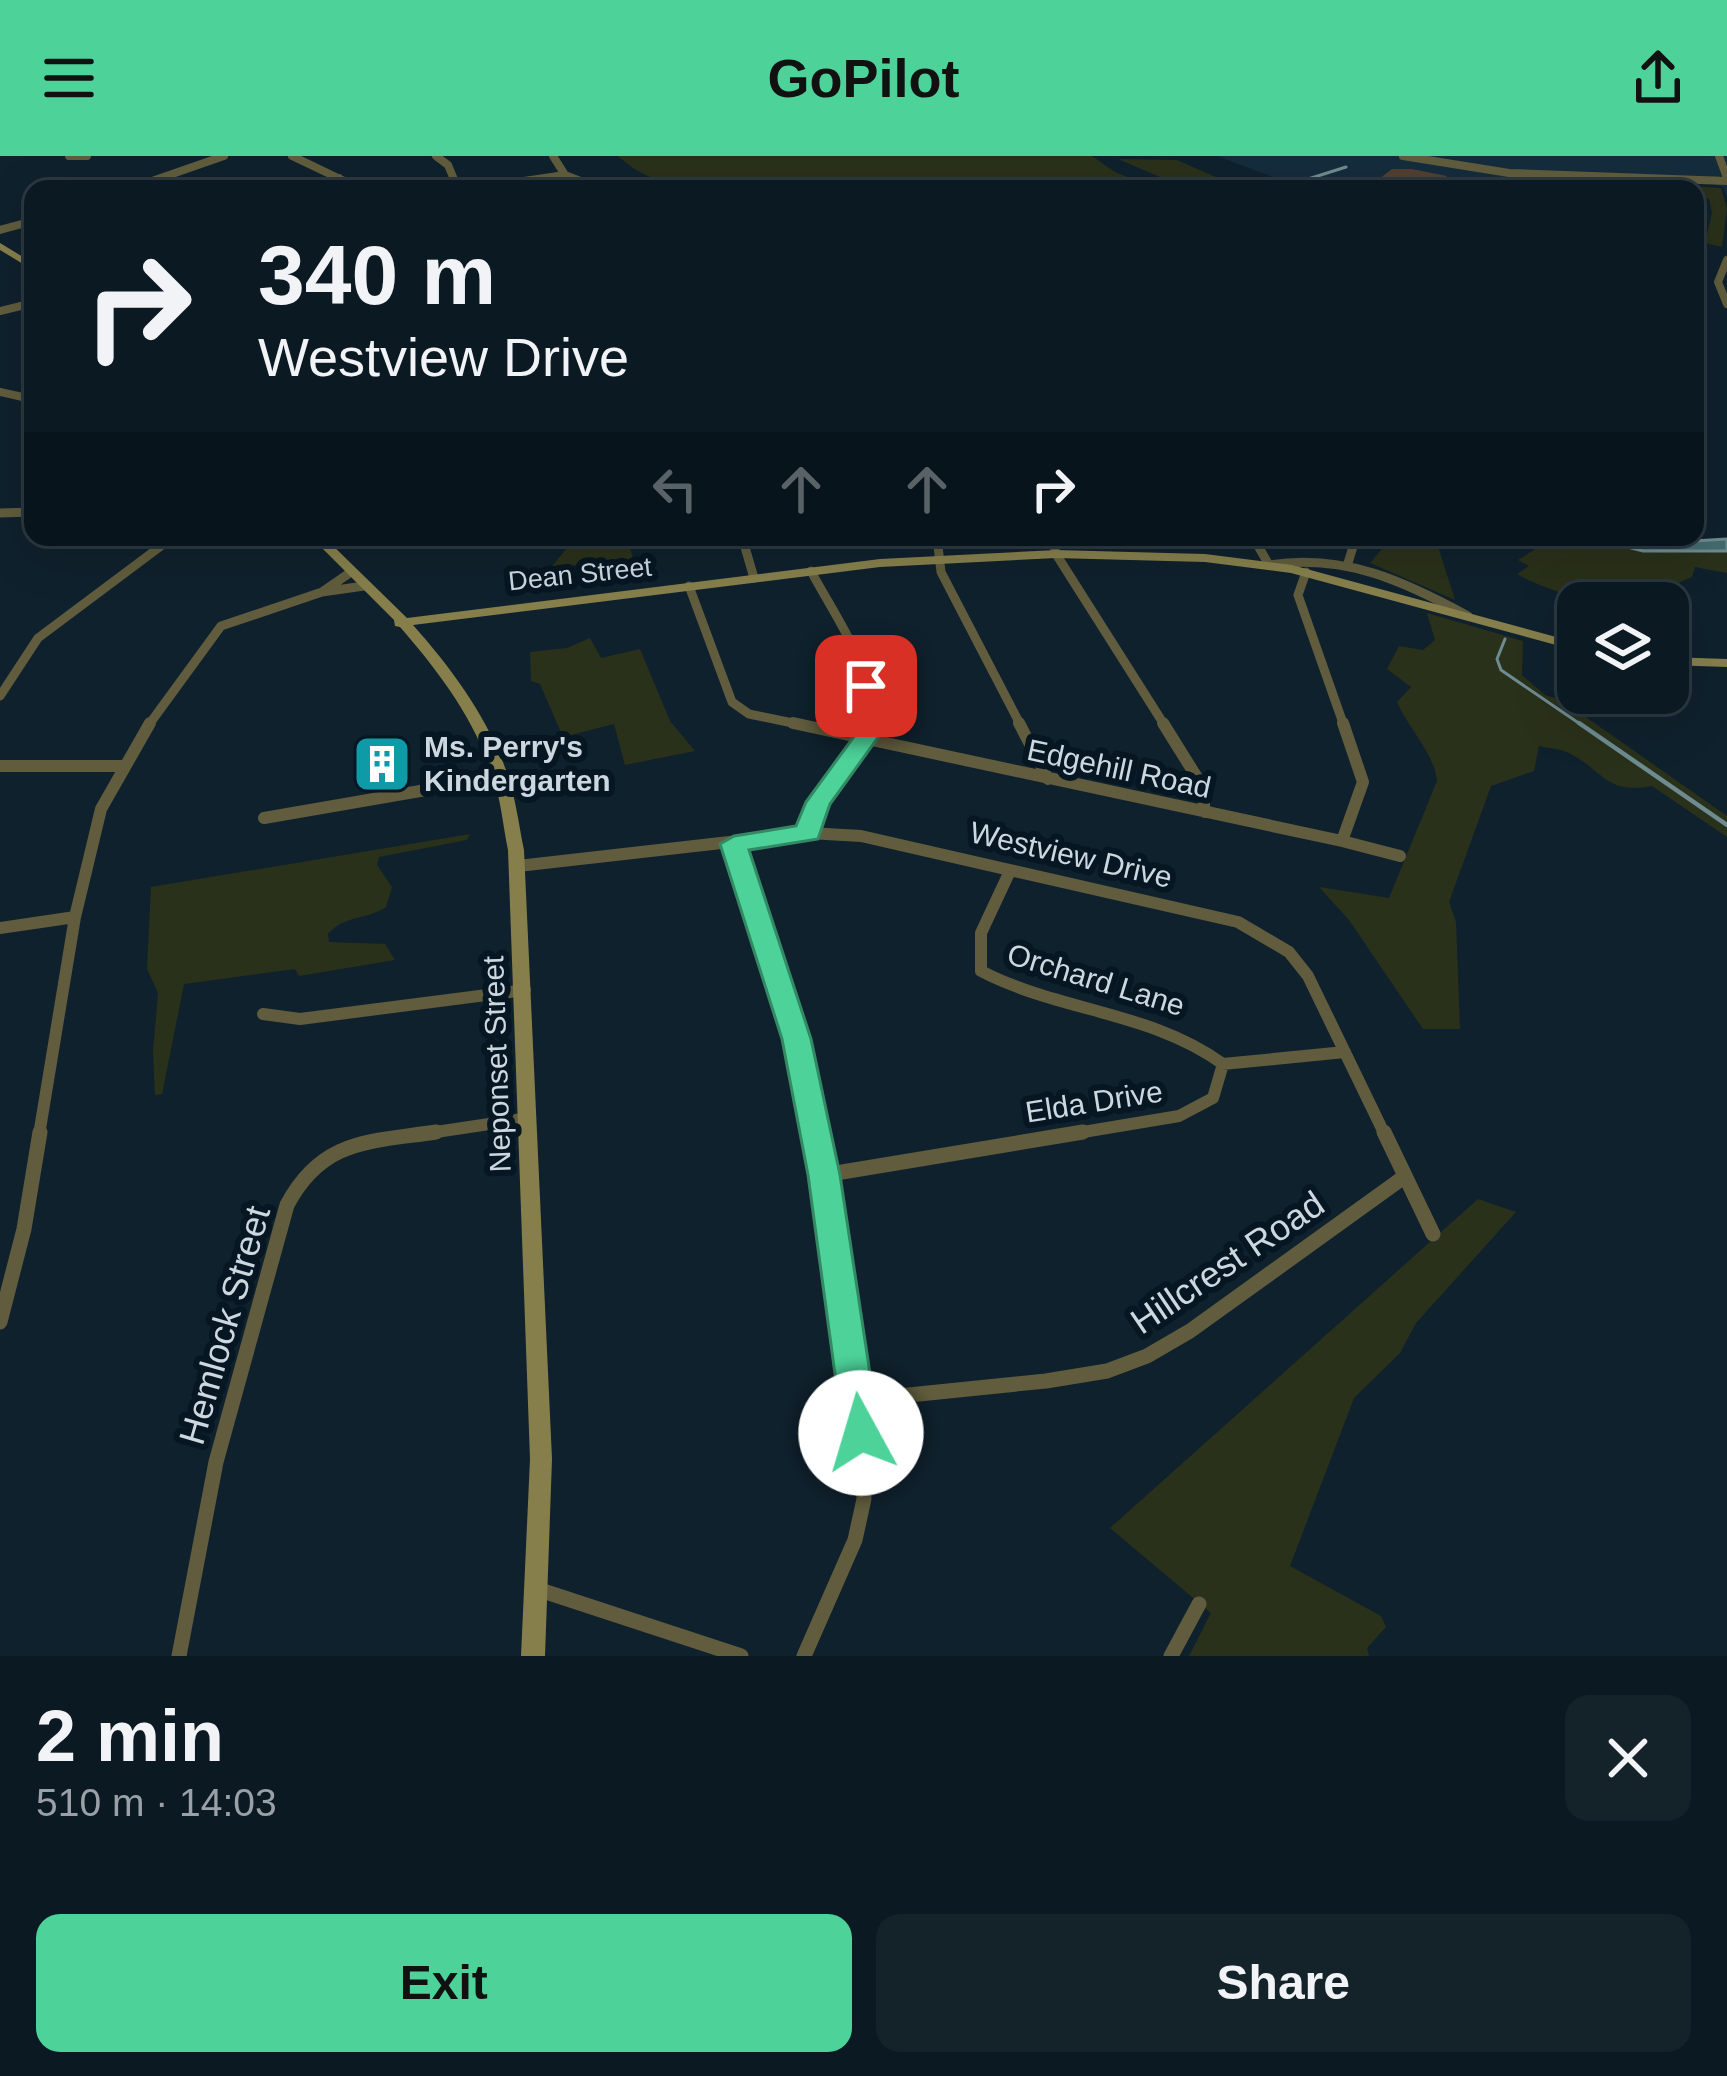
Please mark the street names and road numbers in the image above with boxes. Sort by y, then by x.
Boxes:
street label: Dean Street [507,552,654,596]
street label: Edgehill Road [1024,733,1214,804]
street label: Westview Drive [967,815,1175,894]
street label: Orchard Lane [1004,937,1189,1022]
street label: Neponset Street [476,954,517,1173]
street label: Elda Drive [1023,1074,1165,1129]
street label: Hillcrest Road [1123,1183,1332,1342]
street label: Hemlock Street [171,1201,278,1449]

